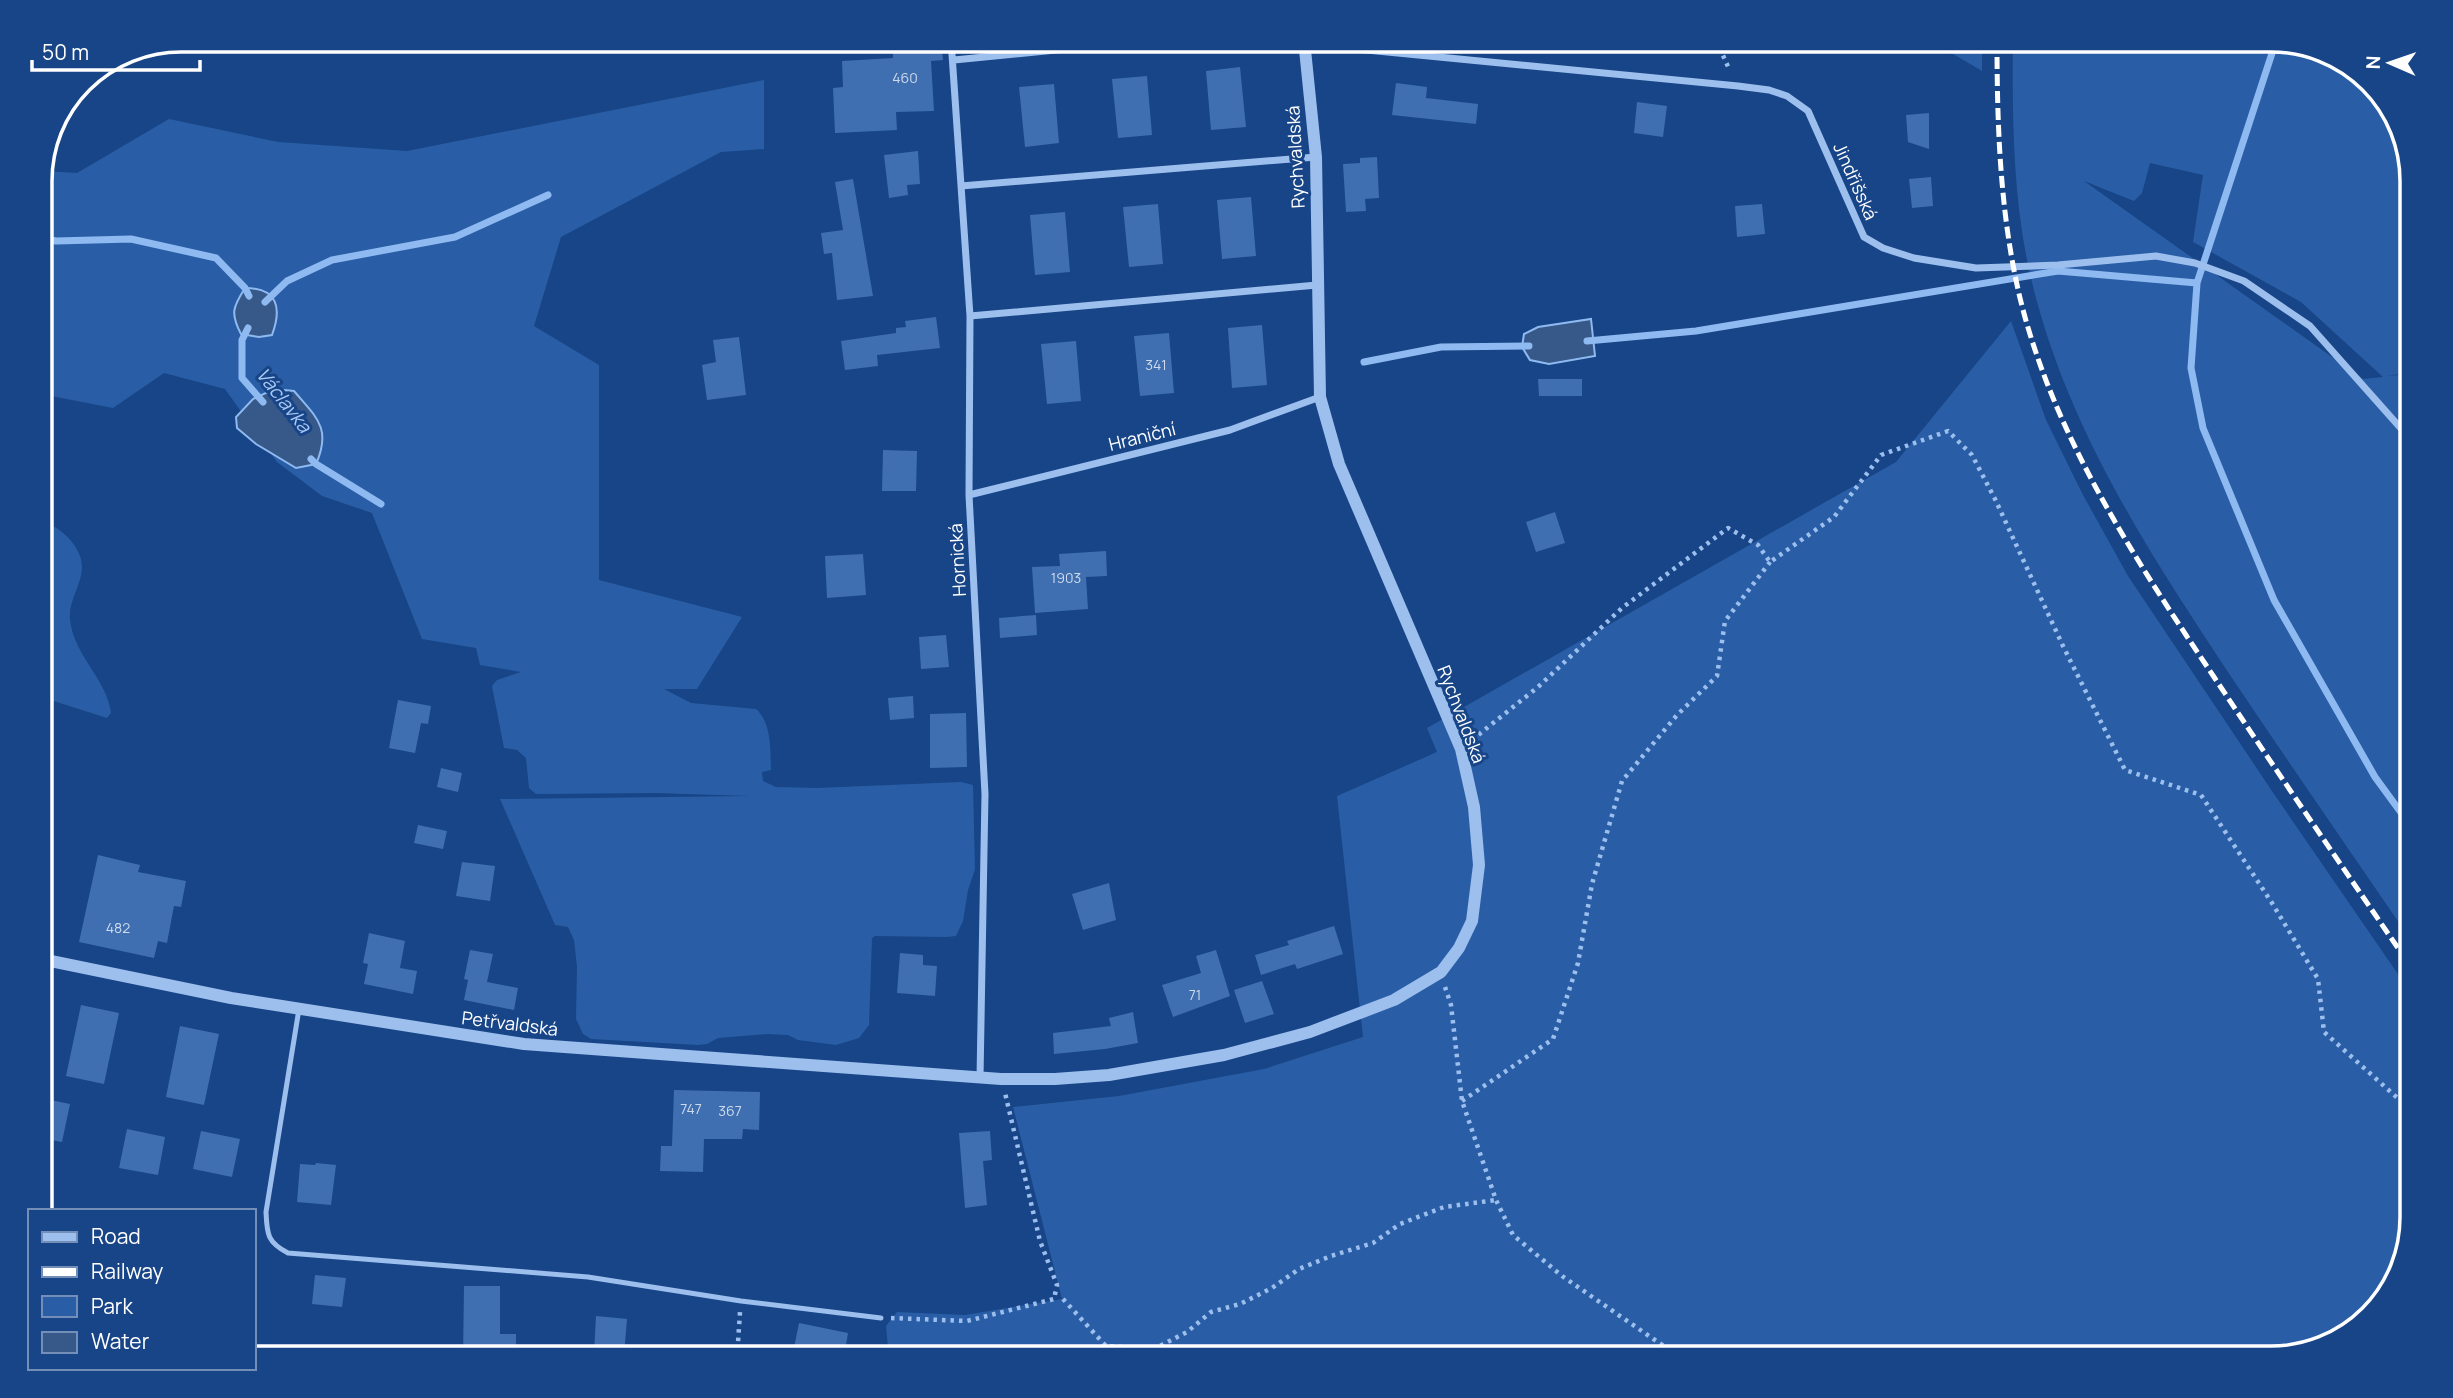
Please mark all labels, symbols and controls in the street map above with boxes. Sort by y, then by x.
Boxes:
scale bar [32,28,200,72]
north arrow [2355,28,2425,98]
text: 50 m [42,38,89,66]
text: N [2360,55,2386,70]
house number: 460 [892,68,918,87]
street label: Rychvaldská [1280,105,1310,209]
street label: Jindřišská [1828,138,1884,224]
house number: 341 [1145,355,1167,374]
water label: Václavka [250,362,318,439]
street label: Hraniční [1106,416,1178,456]
street label: Hornická [943,523,971,597]
house number: 1903 [1051,568,1081,587]
street label: Rychvaldská [1432,662,1492,766]
house number: 482 [106,918,130,937]
house number: 71 [1189,985,1201,1004]
street label: Petřvaldská [460,1005,560,1041]
house number: 747 [680,1099,702,1118]
house number: 367 [718,1101,742,1120]
legend [28,1209,256,1370]
text: Road [91,1222,141,1250]
text: Railway [91,1257,163,1285]
text: Park [91,1292,133,1320]
text: Water [91,1327,150,1355]

